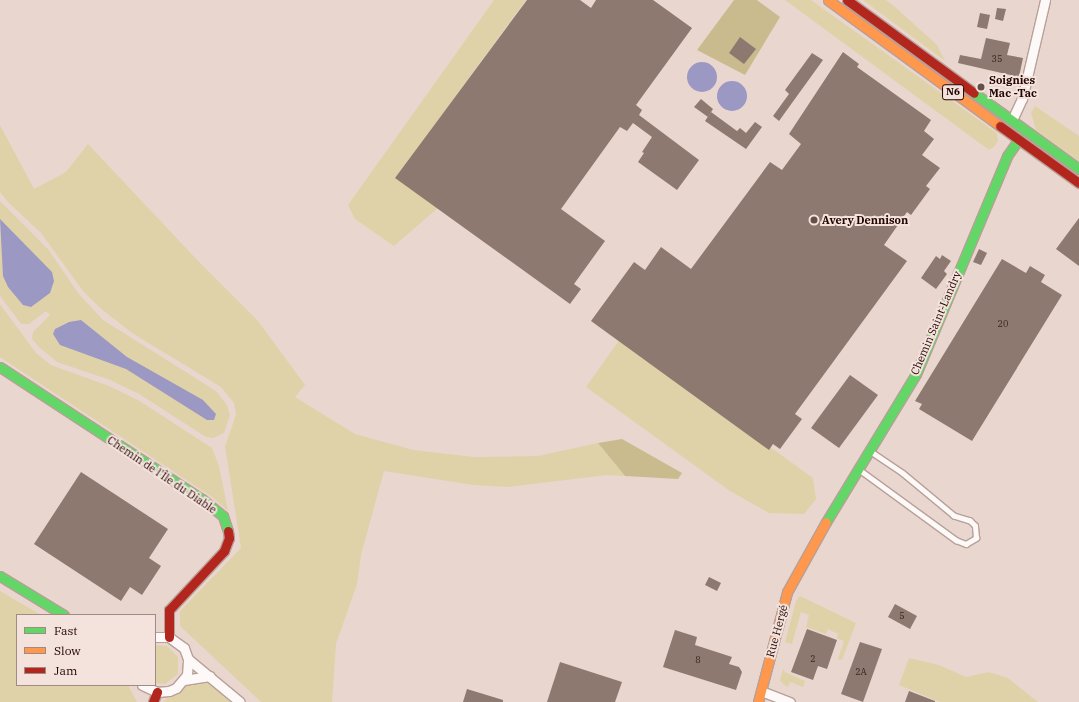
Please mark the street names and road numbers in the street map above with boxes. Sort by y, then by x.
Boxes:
road number: N6 [942,84,964,100]
street label: Chemin Saint-Landry [908,269,964,377]
street label: Chemin de l'Île du Diable [105,433,219,517]
street label: Rue Hergé [764,603,790,659]

